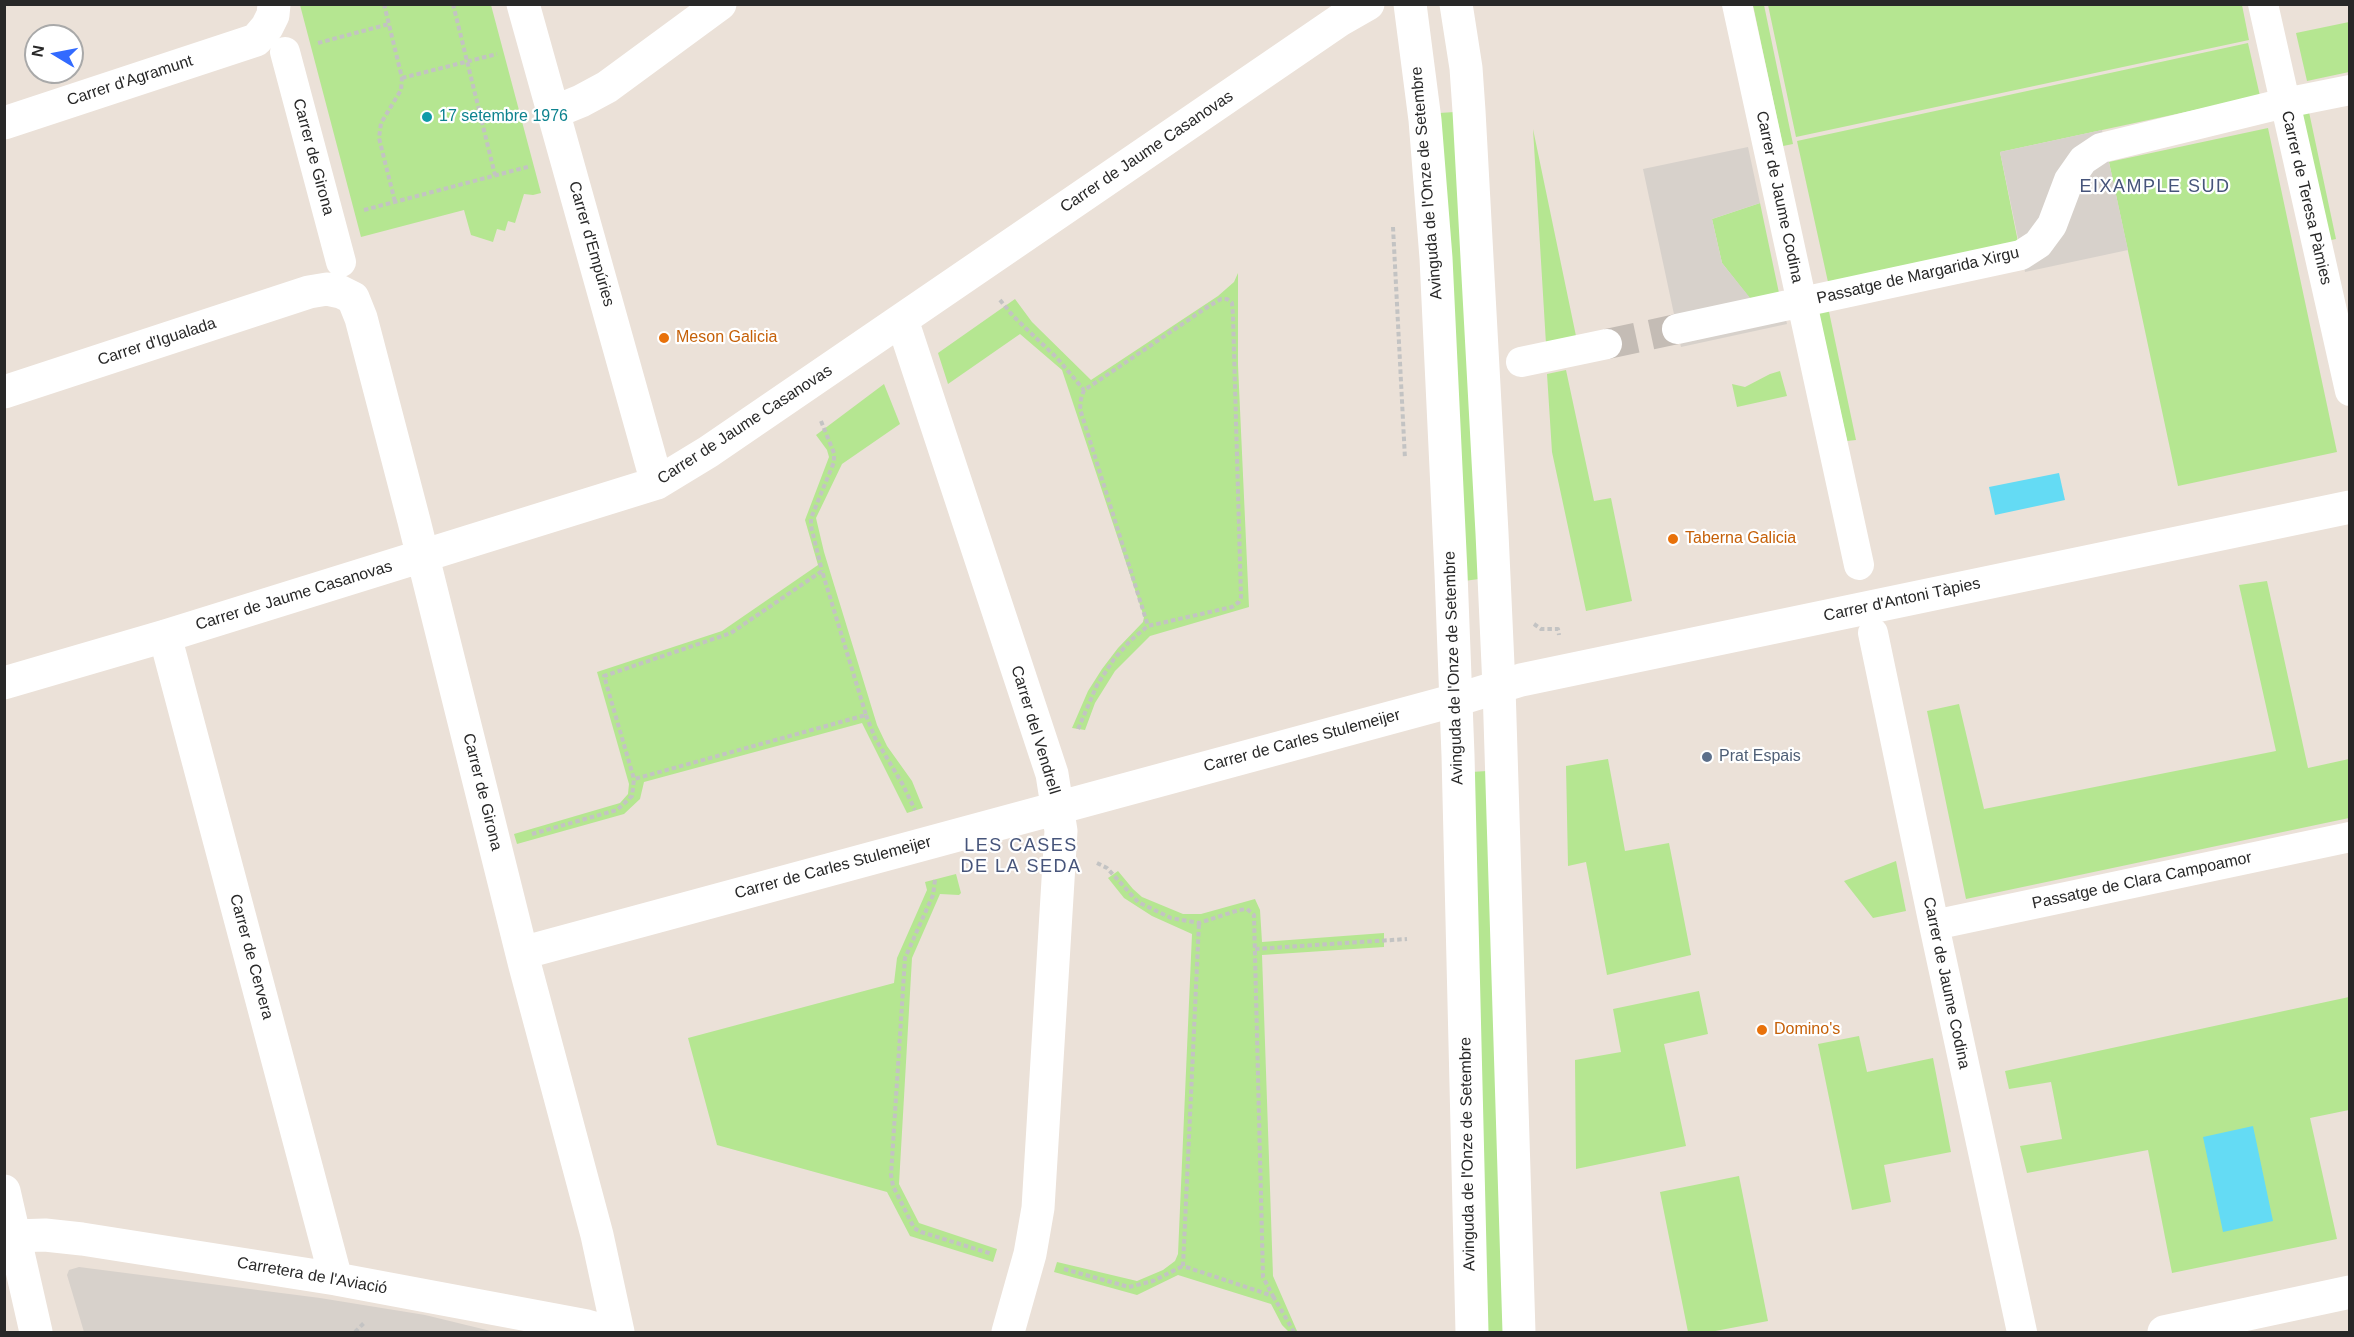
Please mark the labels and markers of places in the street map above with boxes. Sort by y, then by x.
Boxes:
place label: 17 setembre 1976 [439,107,568,127]
marker: 17 setembre 1976 [420,110,434,124]
place label: Meson Galicia [676,328,777,348]
marker: Meson Galicia [657,331,671,345]
place label: Taberna Galicia [1685,529,1796,549]
marker: Taberna Galicia [1666,532,1680,546]
place label: Prat Espais [1719,747,1801,767]
marker: Prat Espais [1700,750,1714,764]
place label: Domino's [1774,1020,1840,1040]
marker: Domino's [1755,1023,1769,1037]

